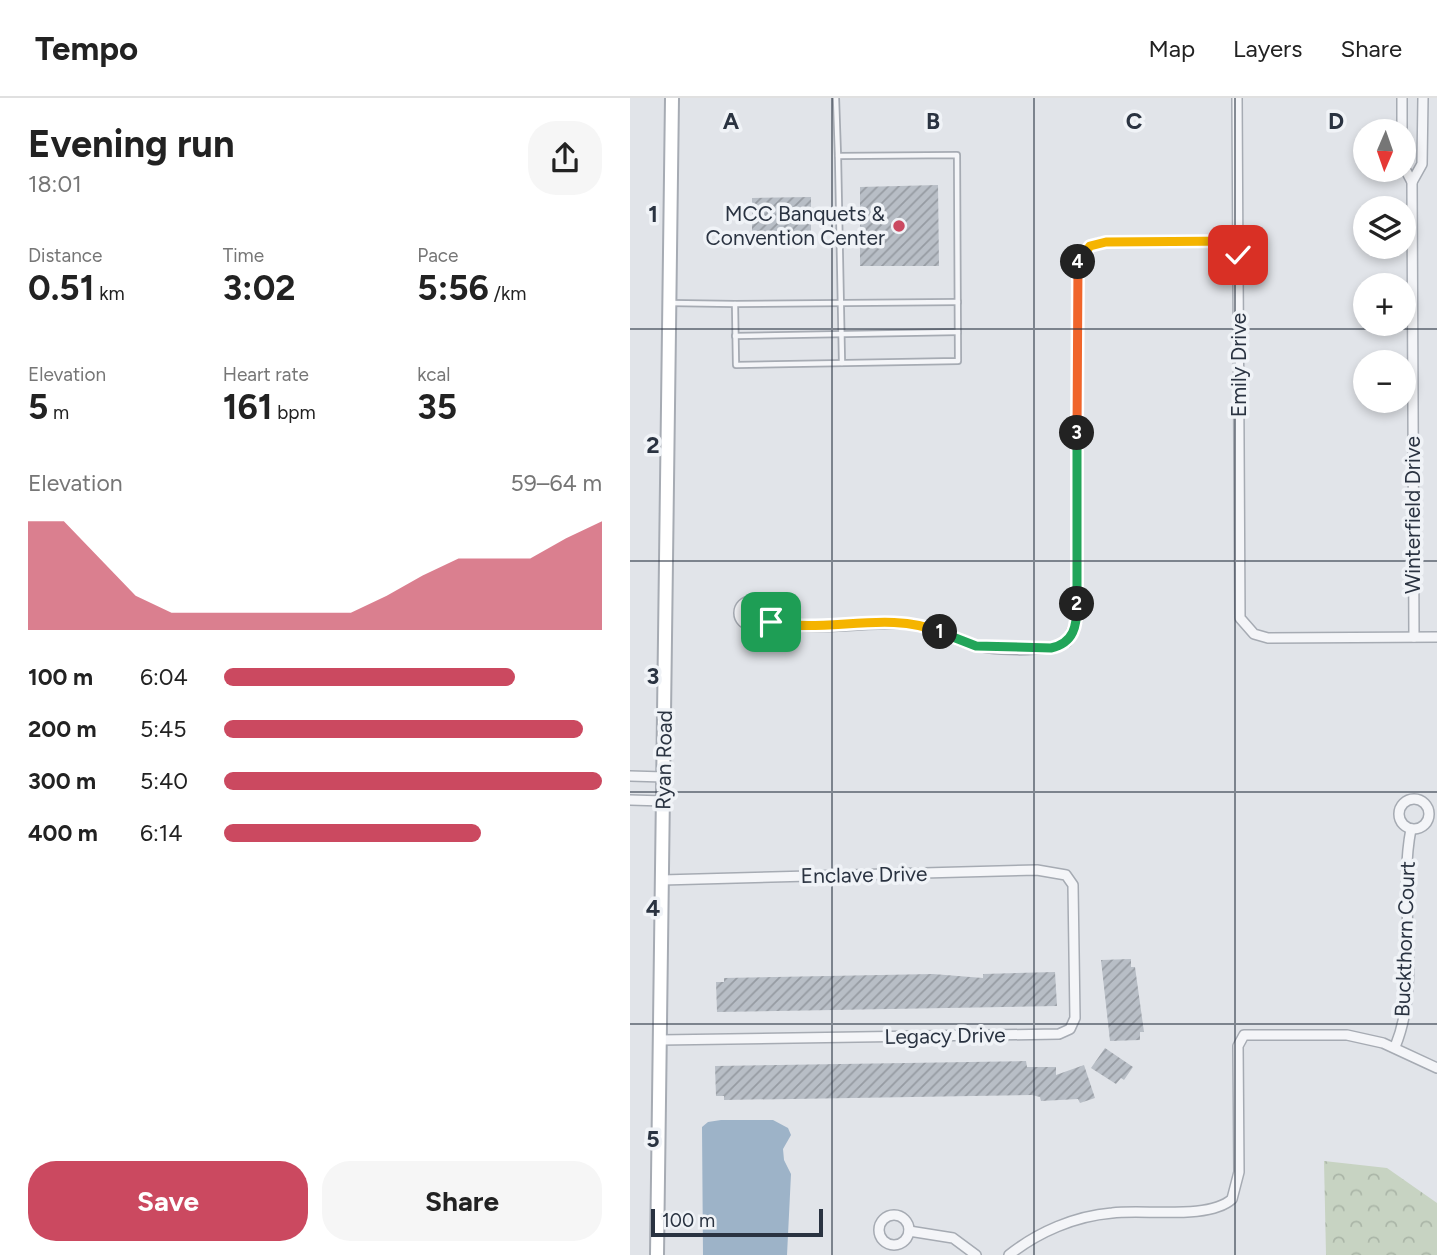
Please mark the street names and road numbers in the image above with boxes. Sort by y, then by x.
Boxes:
street label: Emily Drive [1226,313,1251,417]
street label: Winterfield Drive [1400,436,1425,594]
street label: Ryan Road [650,710,677,810]
street label: Enclave Drive [800,861,927,888]
street label: Buckthorn Court [1389,861,1420,1017]
street label: Legacy Drive [884,1022,1006,1049]

